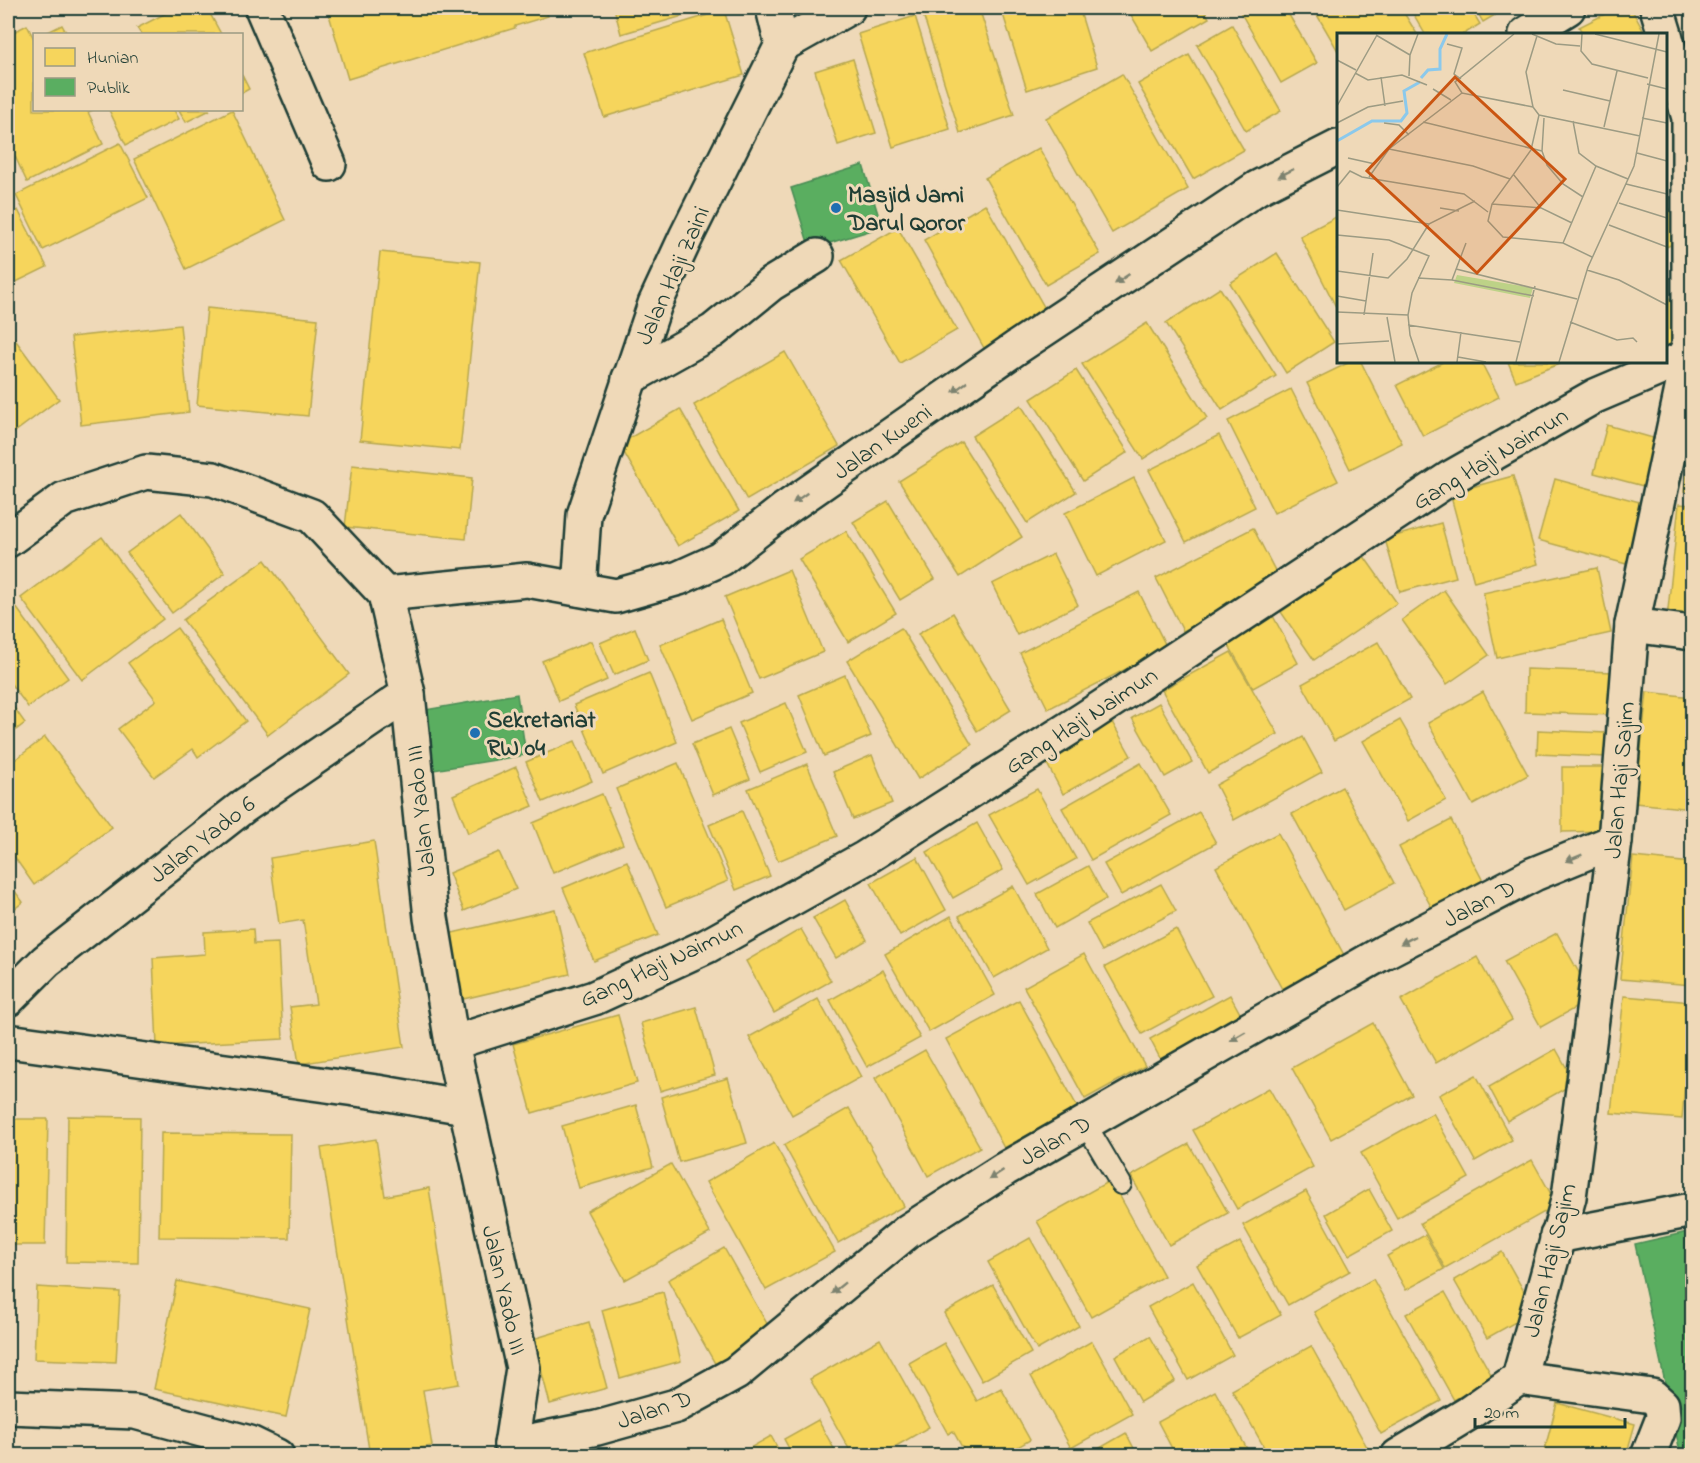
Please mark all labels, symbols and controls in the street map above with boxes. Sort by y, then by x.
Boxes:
legend [33,33,243,111]
inset map [1337,33,1667,363]
text: Hunian [87,46,139,72]
text: Publik [87,76,130,102]
one-way arrow [1278,169,1295,178]
place label: Masjid Jami Darul Qoror [847,179,966,242]
street label: Jalan Haji Zaini [628,201,720,351]
marker: Masjid Jami Darul Qoror [829,201,843,215]
one-way arrow [1114,273,1131,284]
one-way arrow [953,381,969,393]
street label: Jalan Kweni [827,396,940,490]
street label: Gang Haji Naimun [1407,400,1576,521]
one-way arrow [793,492,809,504]
street label: Gang Haji Naimun [999,659,1166,785]
street label: Jalan Haji Sajim [1597,700,1646,860]
place label: Sekretariat RW 04 [487,704,597,767]
marker: Sekretariat RW 04 [468,726,482,740]
street label: Jalan Yado III [398,743,447,878]
street label: Jalan Yado 6 [143,788,264,894]
one-way arrow [1565,853,1583,863]
street label: Jalan D [1438,872,1522,938]
street label: Gang Haji Naimun [575,912,749,1018]
one-way arrow [1399,935,1416,945]
one-way arrow [1229,1031,1246,1041]
street label: Jalan D [1014,1108,1098,1177]
one-way arrow [988,1169,1004,1180]
street label: Jalan Haji Sajim [1515,1180,1587,1341]
street label: Jalan Yado III [471,1222,535,1359]
one-way arrow [830,1281,845,1293]
street label: Jalan D [613,1382,697,1440]
scale bar [1475,1391,1625,1429]
text: 20 m [1484,1401,1519,1427]

